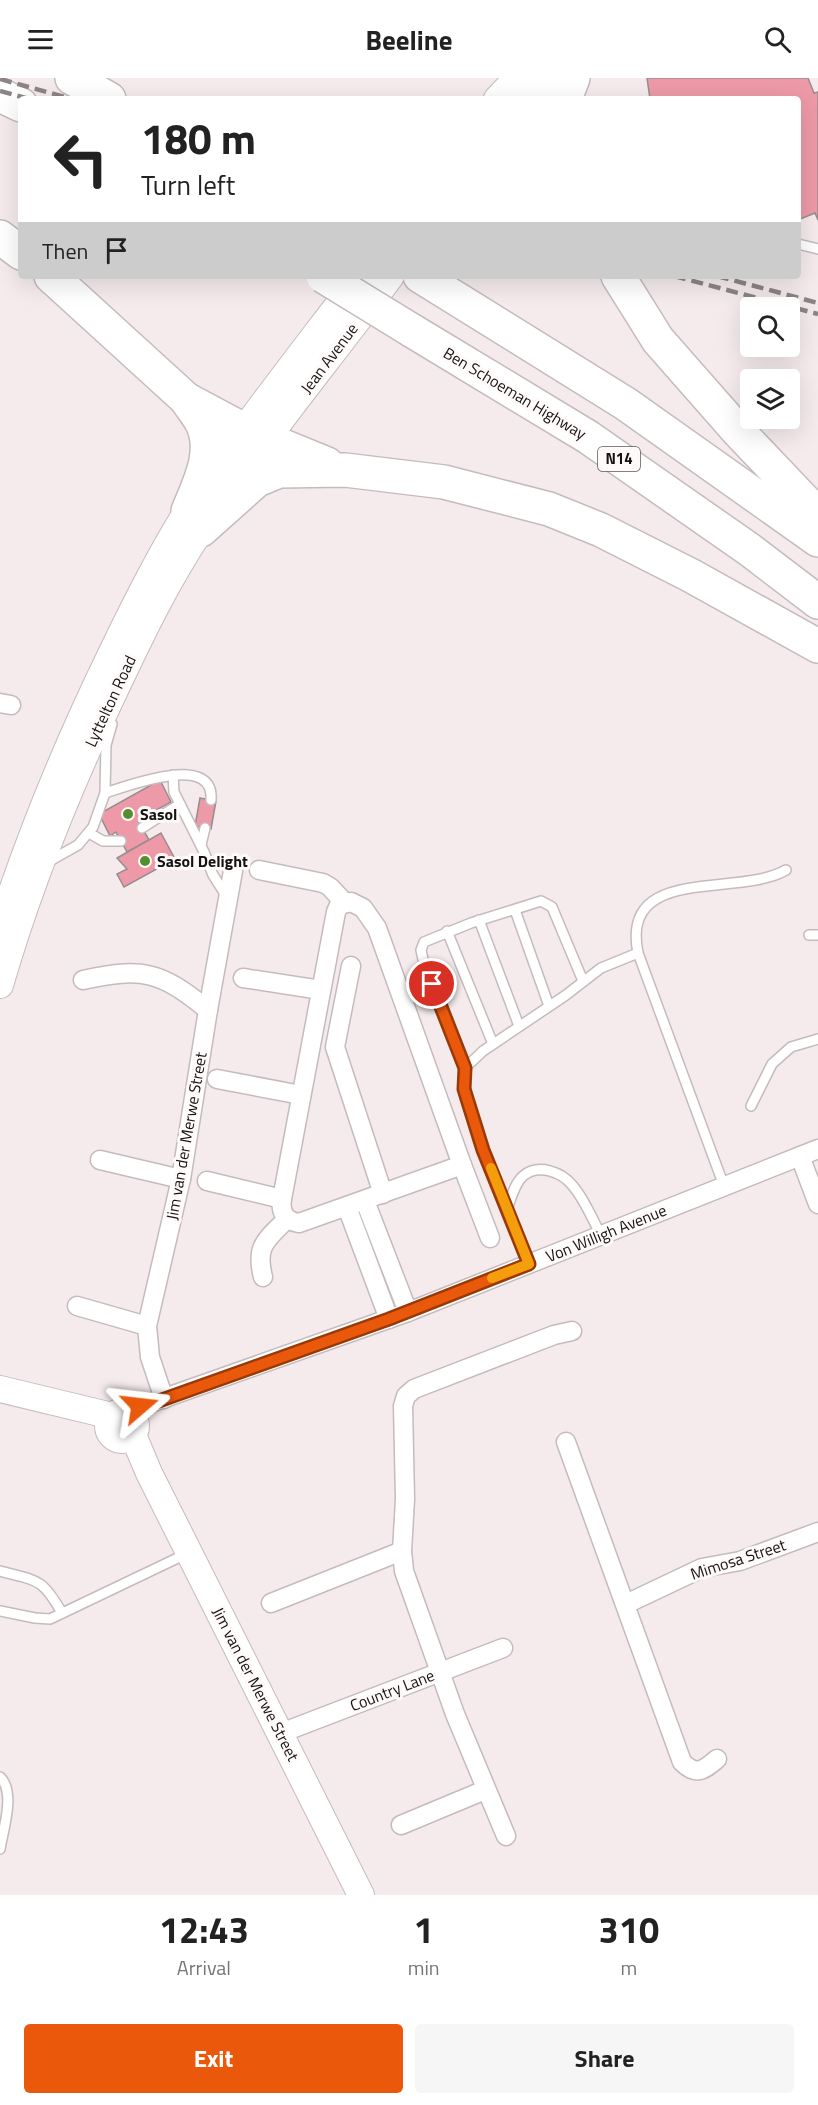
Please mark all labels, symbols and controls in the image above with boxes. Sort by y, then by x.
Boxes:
text: Beeline [366,19,452,60]
icon: menu [24,23,57,56]
icon: search [761,23,794,56]
text: 180 m [141,106,256,170]
icon: left [42,120,120,198]
text: Turn left [141,164,235,205]
text: Then [42,234,88,268]
icon: arrive [100,234,133,267]
map controls [740,297,800,429]
button: search [740,297,800,357]
street label: Jean Avenue [294,318,364,398]
street label: Ben Schoeman Highway [439,341,591,445]
button: layers [740,369,800,429]
road number: N14 [598,447,640,471]
street label: Lyttelton Road [78,651,142,751]
place label: Sasol [140,802,177,826]
marker: Sasol [121,807,135,821]
place label: Sasol Delight [157,849,248,873]
marker: Sasol Delight [138,854,152,868]
pin [406,958,457,1009]
icon: arrive [415,967,448,1000]
street label: Jim van der Merwe Street [159,1050,213,1222]
street label: Von Willigh Avenue [542,1198,670,1268]
position arrow [108,1374,172,1438]
street label: Mimosa Street [687,1532,789,1586]
street label: Jim van der Merwe Street [207,1603,306,1766]
street label: Country Lane [346,1663,438,1717]
text: 12:43 [159,1902,249,1957]
text: 1 [414,1902,434,1957]
text: 310 [599,1902,659,1957]
text: Arrival [177,1952,231,1983]
text: min [408,1952,440,1983]
text: m [620,1952,637,1983]
button: Exit [24,2024,403,2093]
button: Share [415,2024,794,2093]

